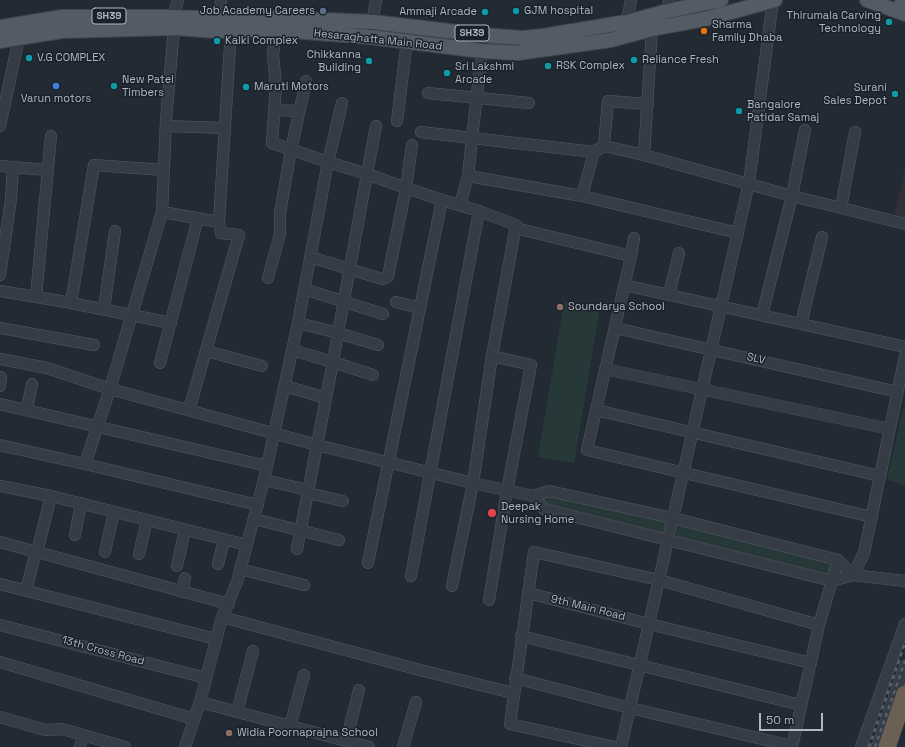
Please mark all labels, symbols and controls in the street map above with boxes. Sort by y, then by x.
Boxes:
place label: Job Academy Careers [200,4,315,18]
place label: GJM hospital [524,4,593,18]
place label: Ammaji Arcade [399,5,477,19]
marker: Job Academy Careers [318,6,328,16]
marker: GJM hospital [511,6,521,16]
marker: Ammaji Arcade [480,7,490,17]
road number: SH39 [92,8,126,24]
place label: Thirumala Carving Technology [787,9,881,35]
marker: Thirumala Carving Technology [884,17,894,27]
place label: Sharma Family Dhaba [712,18,782,44]
road number: SH39 [455,25,489,41]
marker: Sharma Family Dhaba [699,26,709,36]
street label: Hesaraghatta Main Road [313,27,443,53]
place label: Kalki Complex [225,34,298,48]
marker: Kalki Complex [212,36,222,46]
place label: Chikkanna Building [307,48,361,74]
place label: V.G COMPLEX [37,51,105,65]
marker: V.G COMPLEX [24,53,34,63]
place label: Reliance Fresh [642,53,719,67]
marker: Reliance Fresh [629,55,639,65]
marker: Chikkanna Building [364,56,374,66]
place label: RSK Complex [556,59,625,73]
place label: Sri Lakshmi Arcade [455,60,514,86]
marker: RSK Complex [543,61,553,71]
marker: Sri Lakshmi Arcade [442,68,452,78]
place label: New Patel Timbers [122,73,174,99]
place label: Maruti Motors [254,80,329,94]
marker: Varun motors [51,81,61,91]
marker: New Patel Timbers [109,81,119,91]
place label: Surani Sales Depot [824,81,887,107]
marker: Maruti Motors [241,82,251,92]
marker: Surani Sales Depot [890,89,900,99]
place label: Varun motors [21,92,91,106]
place label: Bangalore Patidar Samaj [747,98,819,124]
marker: Bangalore Patidar Samaj [734,106,744,116]
place label: Soundarya School [568,300,665,314]
marker: Soundarya School [555,302,565,312]
street label: SLV [745,350,767,368]
place label: Deepak Nursing Home [501,500,574,526]
marker: Deepak Nursing Home [486,507,498,519]
street label: 9th Main Road [549,592,627,624]
street label: 13th Cross Road [60,634,146,668]
scale bar [761,705,825,731]
text: 50 m [766,712,794,728]
place label: Widia Poornaprajna School [237,726,378,740]
marker: Widia Poornaprajna School [224,728,234,738]

